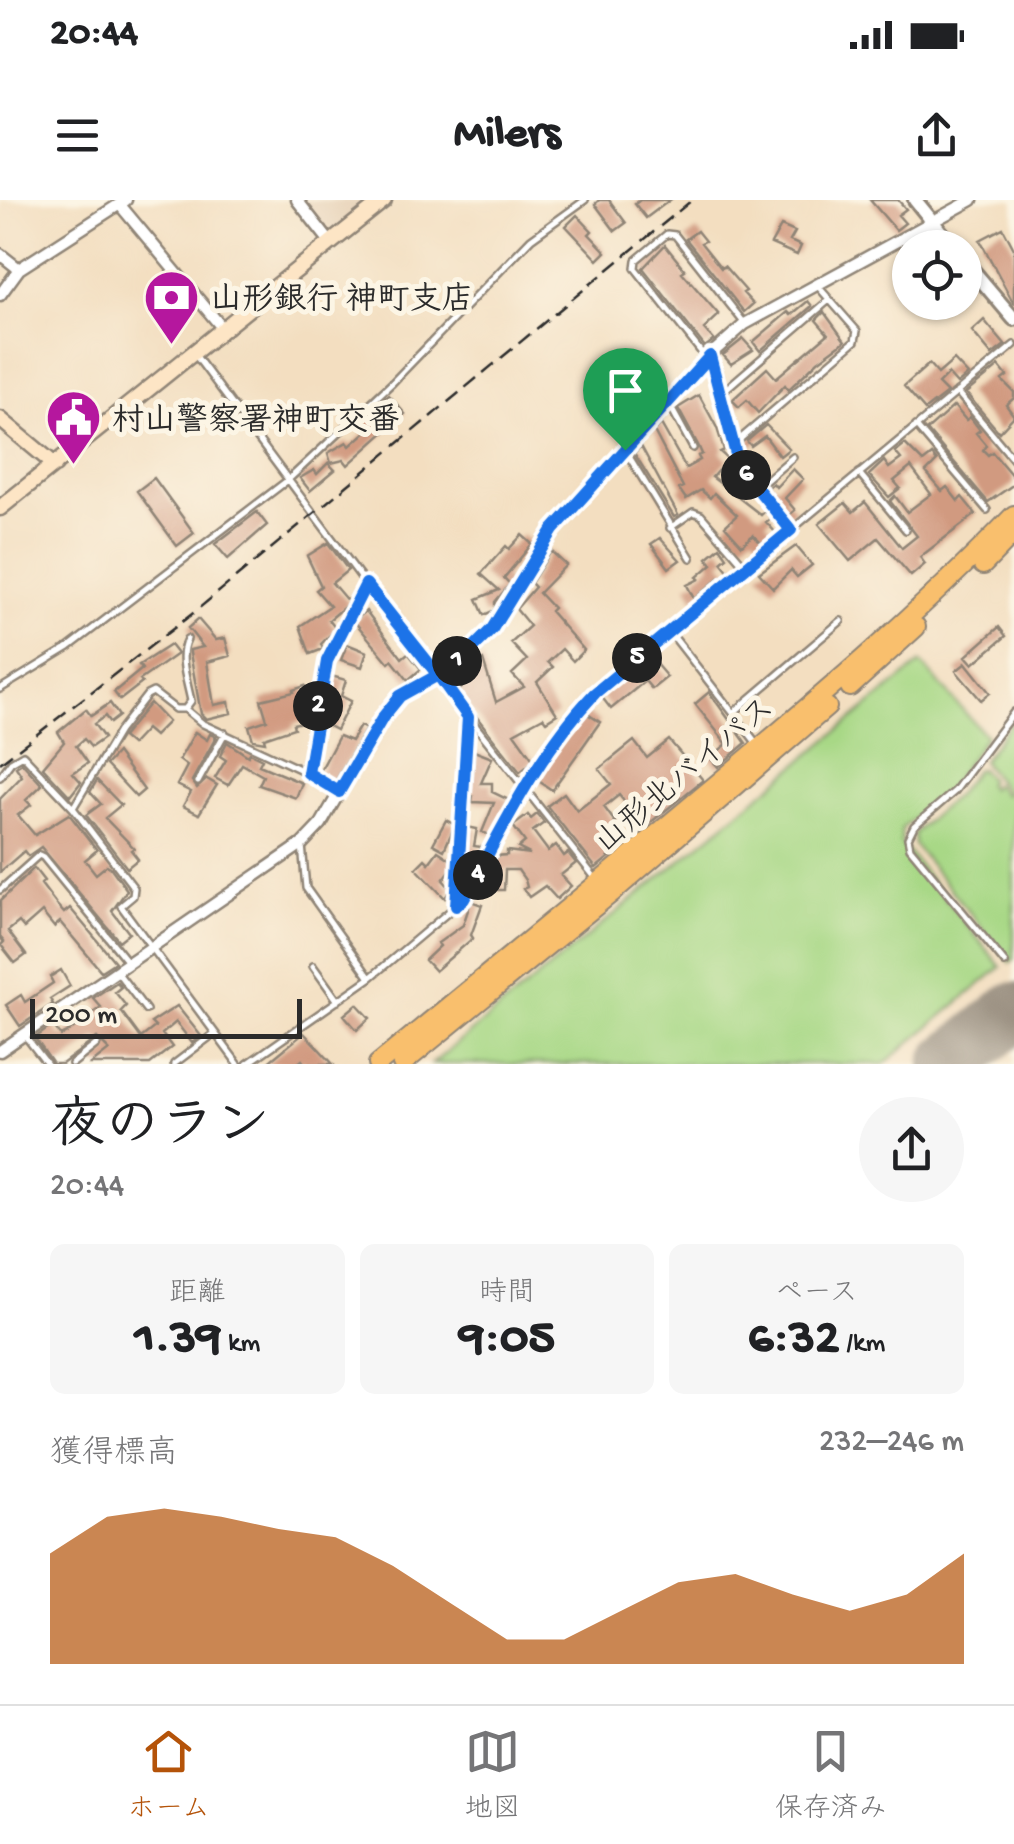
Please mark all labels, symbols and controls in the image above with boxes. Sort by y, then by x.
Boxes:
text: 20:44 [50,13,138,57]
icon: menu [50,108,105,163]
icon: share [909,108,964,163]
text: Milers [454,109,560,162]
map controls [892,230,982,320]
button: locate [892,230,982,320]
bank icon: 山形銀行 神町支店 [141,267,201,346]
place label: 山形銀行 神町支店 [210,281,474,321]
pin [583,348,668,451]
icon: arrive [598,363,653,418]
public building icon: 村山警察署神町交番 [43,388,103,467]
place label: 村山警察署神町交番 [112,402,400,442]
pin: 6 [721,450,771,500]
text: 6 [739,458,753,491]
pin: 5 [612,633,662,683]
pin: 1 [432,636,482,686]
text: 5 [630,641,644,674]
text: 1 [451,644,463,677]
pin: 2 [293,681,343,731]
text: 2 [311,689,325,722]
street label: 山形北バイパス [588,690,784,863]
pin: 4 [453,850,503,900]
text: 4 [471,858,485,891]
scale bar [30,994,302,1038]
text: 200 m [45,1000,117,1033]
button: share [859,1097,964,1202]
text: 夜のラン [50,1098,270,1162]
text: 20:44 [50,1168,124,1206]
text: 距離 [169,1278,225,1311]
text: 時間 [479,1278,535,1311]
text: ペース [775,1278,858,1311]
text: 1.39 [134,1311,221,1370]
text: 9:05 [459,1311,555,1370]
text: 6:32 [748,1311,840,1370]
text: km [221,1328,260,1361]
text: /km [840,1328,885,1361]
text: 232–246 m [819,1424,964,1462]
text: 獲得標高 [50,1436,178,1474]
tab: ホーム [127,1724,210,1827]
tab: 地図 [464,1724,520,1827]
tab: 保存済み [775,1724,887,1827]

